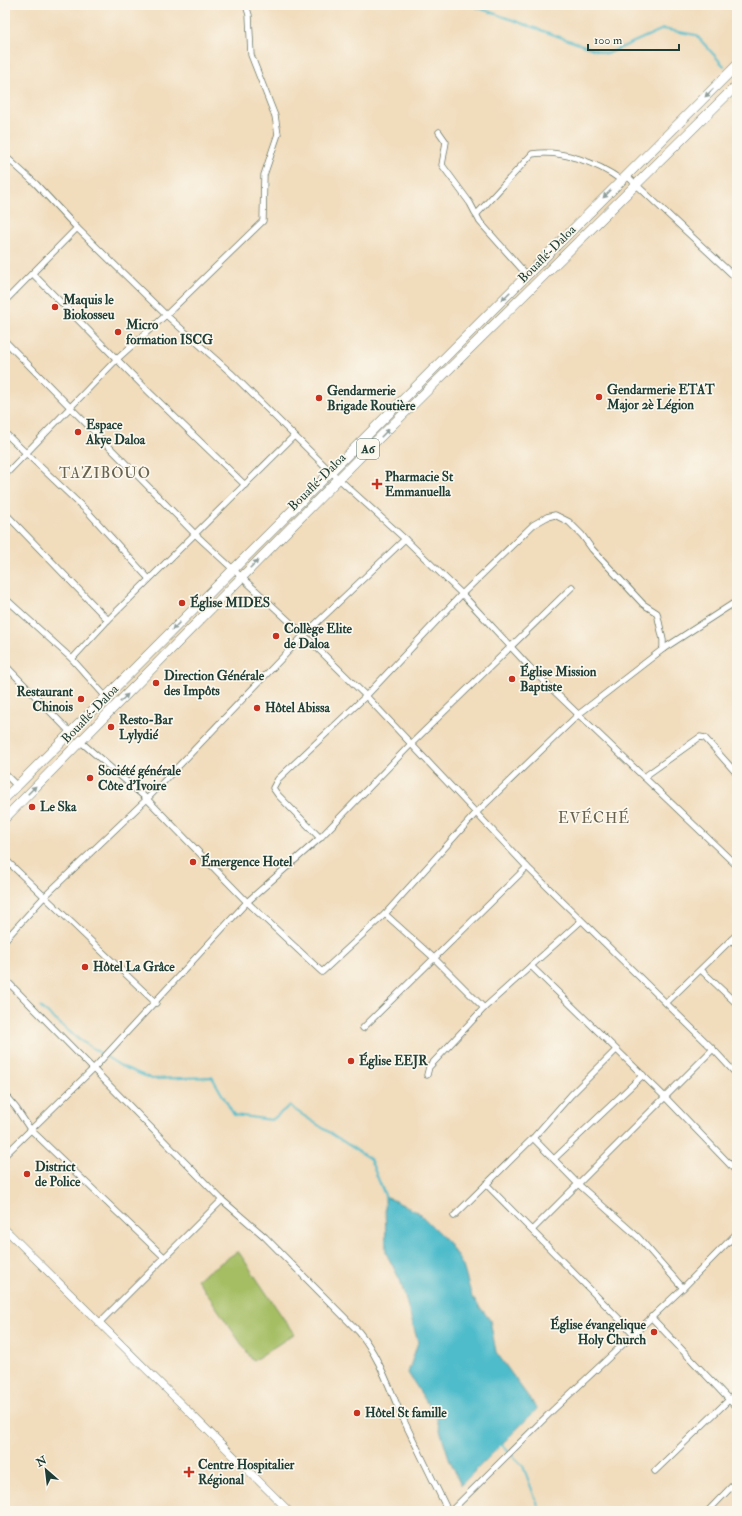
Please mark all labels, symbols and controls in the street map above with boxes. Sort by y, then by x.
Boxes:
scale bar [588,26,679,52]
text: 100 m [594,33,623,48]
one-way arrow [704,88,714,98]
one-way arrow [602,189,612,199]
street label: Bouaflé-Daloa [515,221,580,286]
place label: Maquis le Biokosseu [62,292,115,323]
one-way arrow [501,292,511,301]
marker: Maquis le Biokosseu [50,302,60,312]
place label: Micro formation ISCG [125,317,213,348]
marker: Micro formation ISCG [113,327,123,337]
place label: Gendarmerie ETAT Major 2è Légion [606,382,715,414]
place label: Gendarmerie Brigade Routière [327,383,416,415]
marker: Gendarmerie ETAT Major 2è Légion [594,392,604,402]
marker: Gendarmerie Brigade Routière [314,393,324,403]
place label: Espace Akye Daloa [85,417,146,449]
marker: Espace Akye Daloa [73,427,83,437]
one-way arrow [380,428,390,438]
road number: A6 [357,439,379,459]
street label: Bouaflé-Daloa [285,449,350,514]
district label: TAZIBOUO [59,464,151,483]
place label: Pharmacie St Emmanuella [385,469,454,500]
marker: Pharmacie St Emmanuella [372,479,382,489]
one-way arrow [249,560,258,569]
place label: Église MIDES [190,593,270,612]
marker: Église MIDES [177,598,187,608]
one-way arrow [171,621,181,631]
place label: Collège Elite de Daloa [284,621,353,652]
marker: Collège Elite de Daloa [271,631,281,641]
place label: Église Mission Baptiste [520,662,597,696]
place label: Direction Générale des Impôts [164,668,265,700]
marker: Église Mission Baptiste [507,674,517,684]
marker: Direction Générale des Impôts [151,678,161,688]
street label: Bouaflé-Daloa [58,681,122,747]
place label: Restaurant Chinois [17,684,74,715]
one-way arrow [119,693,129,703]
marker: Restaurant Chinois [76,694,86,704]
place label: Hôtel Abissa [265,700,330,716]
marker: Hôtel Abissa [252,703,262,713]
place label: Resto-Bar Lylydié [119,712,174,744]
marker: Resto-Bar Lylydié [106,722,116,732]
place label: Société générale Côte d’Ivoire [98,763,181,794]
marker: Société générale Côte d’Ivoire [85,773,95,783]
one-way arrow [28,785,37,795]
place label: Le Ska [40,799,77,815]
marker: Le Ska [27,802,37,812]
district label: EVÉCHÉ [558,807,630,828]
place label: Émergence Hotel [201,852,293,871]
marker: Émergence Hotel [188,857,198,867]
place label: Hôtel La Grâce [93,959,175,975]
marker: Hôtel La Grâce [80,962,90,972]
place label: Église EEJR [359,1051,428,1070]
marker: Église EEJR [346,1056,356,1066]
place label: District de Police [35,1159,81,1190]
marker: District de Police [22,1169,32,1179]
place label: Église évangelique Holy Church [550,1315,647,1349]
marker: Église évangelique Holy Church [649,1327,659,1337]
place label: Hôtel St famille [365,1405,447,1421]
marker: Hôtel St famille [352,1408,362,1418]
north arrow [26,1450,66,1490]
text: N [33,1453,50,1470]
place label: Centre Hospitalier Régional [198,1457,296,1489]
marker: Centre Hospitalier Régional [183,1466,195,1478]

